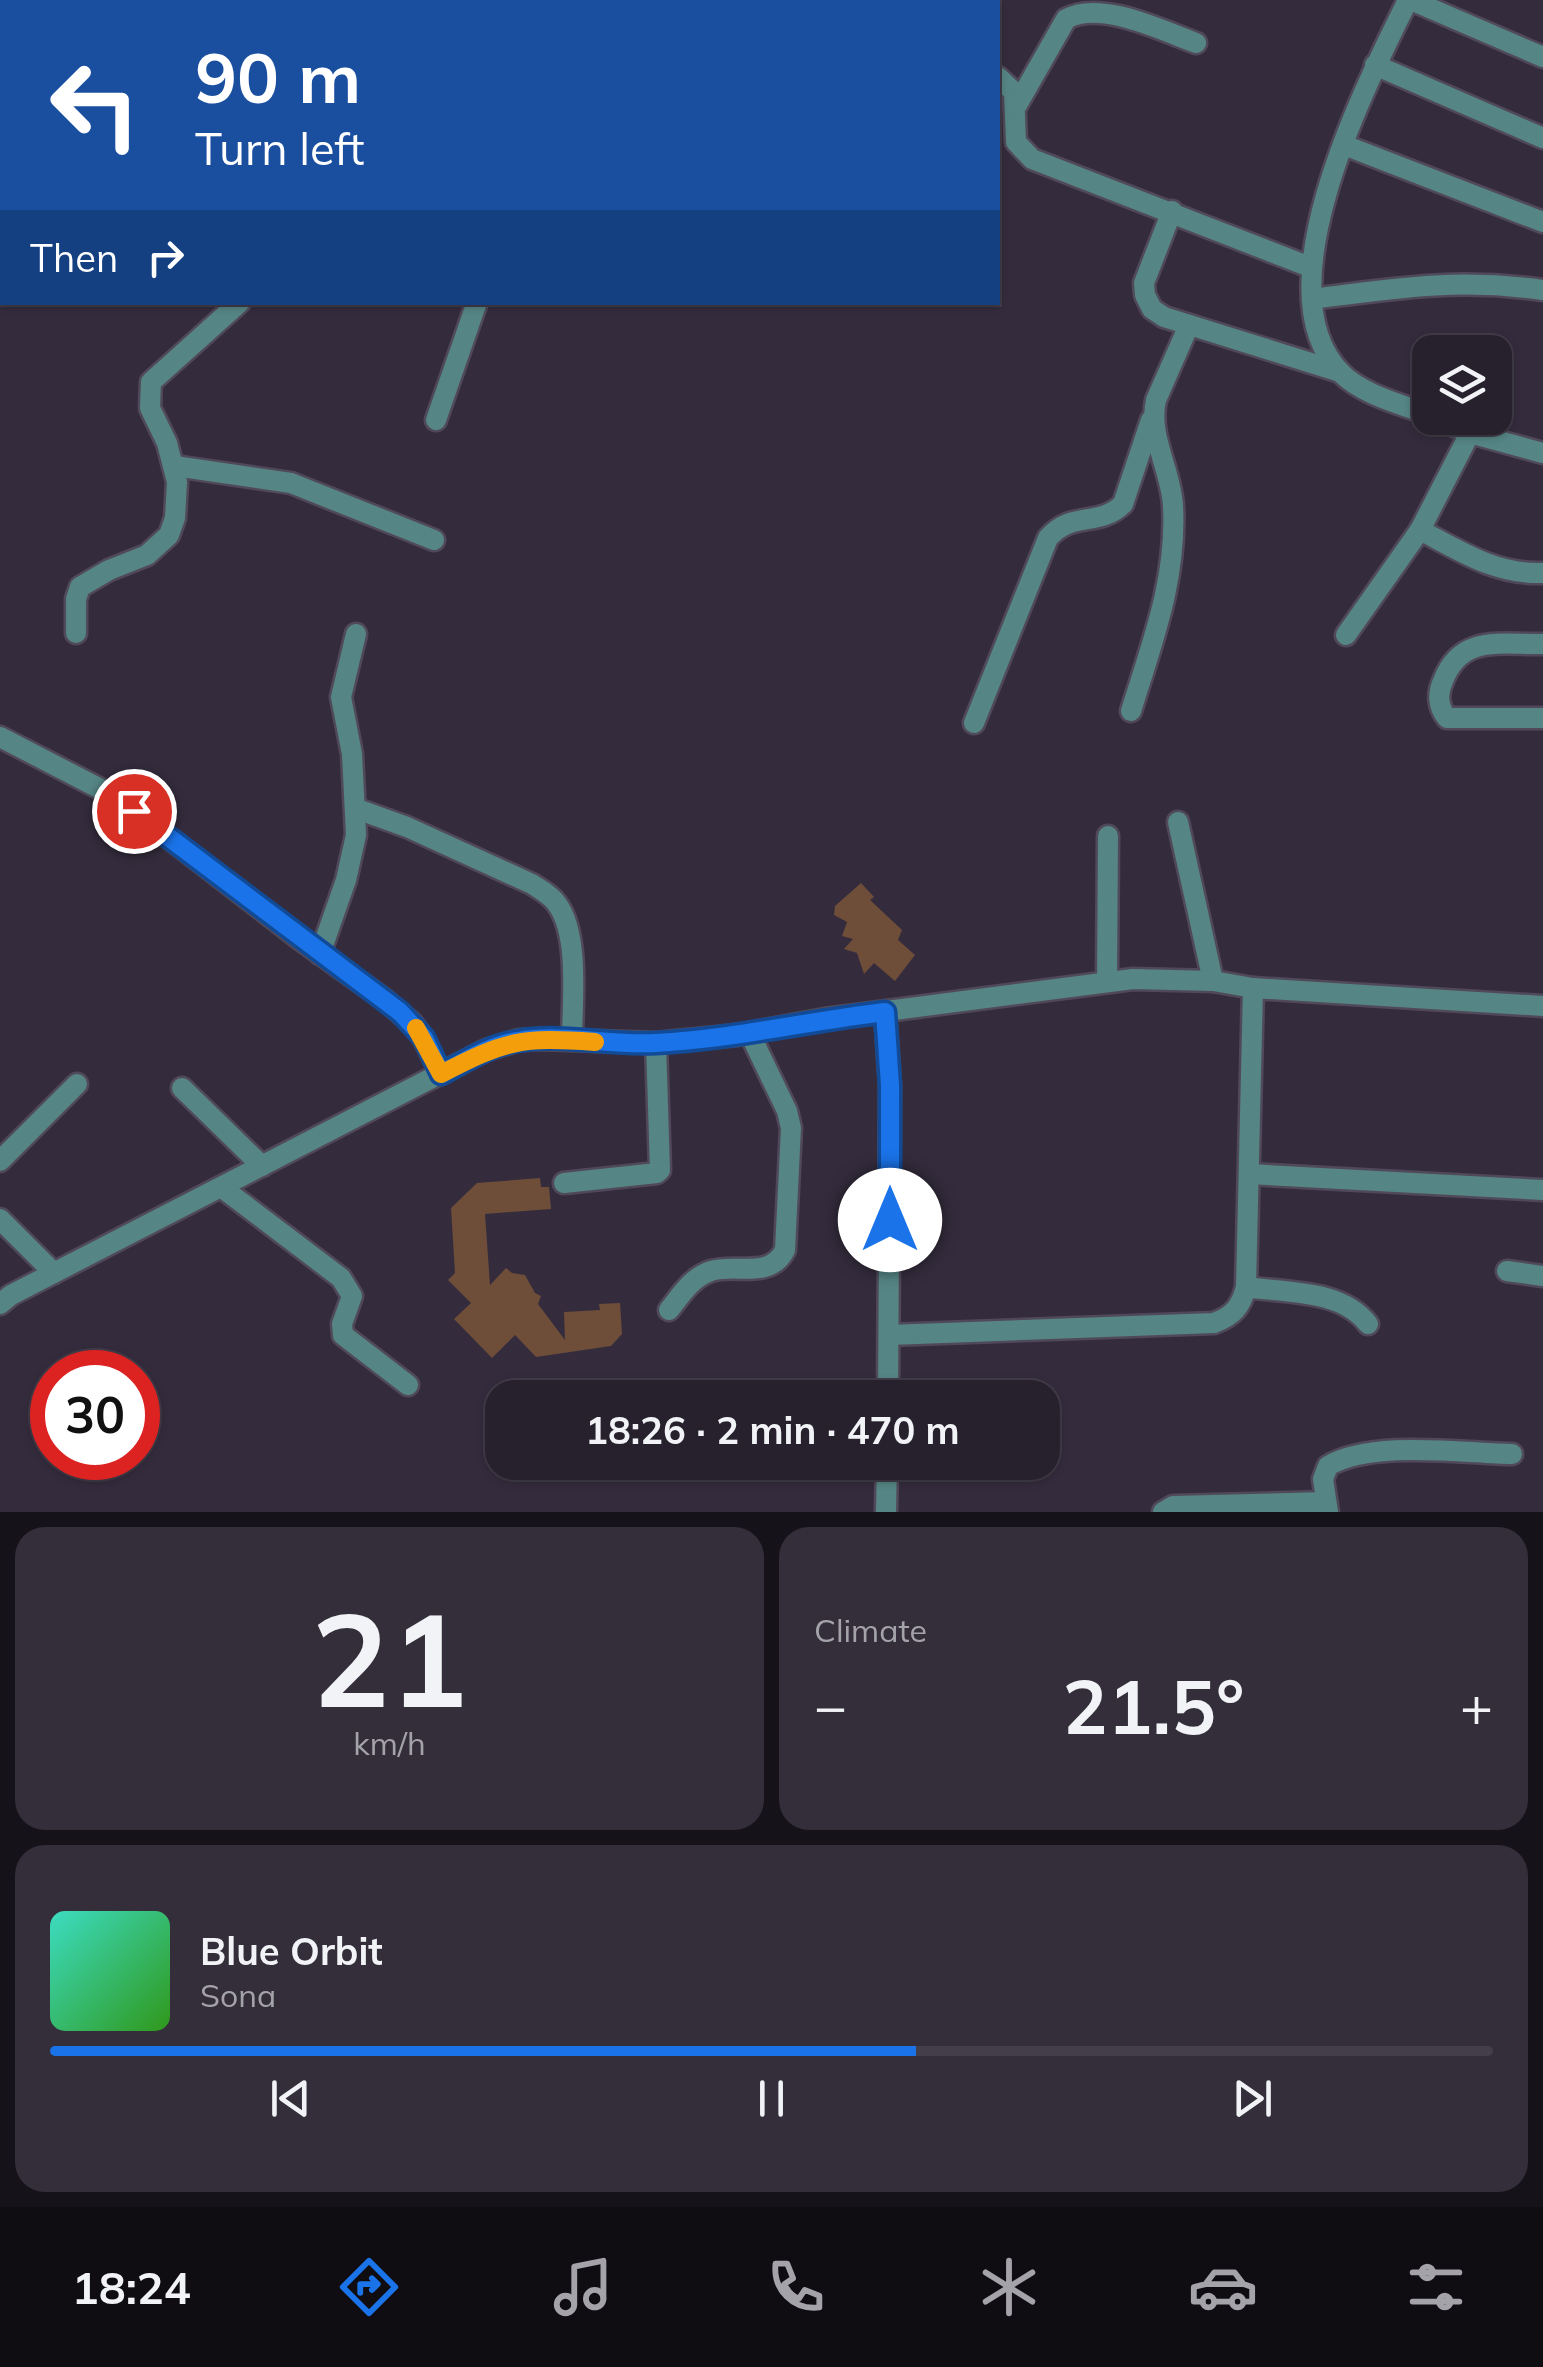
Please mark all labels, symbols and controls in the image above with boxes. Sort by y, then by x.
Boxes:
text: 90 m [195,33,361,121]
icon: left [30,40,160,170]
text: Turn left [195,120,364,176]
icon: right [138,230,193,285]
text: Then [30,234,118,282]
map controls [1412,335,1512,435]
button: layers [1412,335,1512,435]
pin [92,769,177,854]
icon: arrive [107,784,162,839]
position arrow [838,1168,942,1272]
speed limit sign: 30 [30,1350,160,1480]
text: 18:26 · 2 min · 470 m [585,1406,960,1454]
text: 21 [311,1576,468,1740]
text: Climate [814,1610,927,1650]
text: 21.5° [1062,1659,1245,1753]
text: − [814,1671,847,1740]
text: + [1460,1671,1493,1740]
text: km/h [353,1723,426,1763]
text: Blue Orbit [200,1927,383,1975]
text: Sona [200,1975,276,2015]
icon: previous [263,2071,318,2126]
icon: pause [744,2071,799,2126]
icon: next [1225,2071,1280,2126]
icon: directions [334,2252,404,2322]
icon: music [548,2252,618,2322]
icon: phone [761,2252,831,2322]
icon: climate [974,2252,1044,2322]
icon: car [1188,2252,1258,2322]
icon: filters [1401,2252,1471,2322]
text: 18:24 [72,2259,191,2315]

